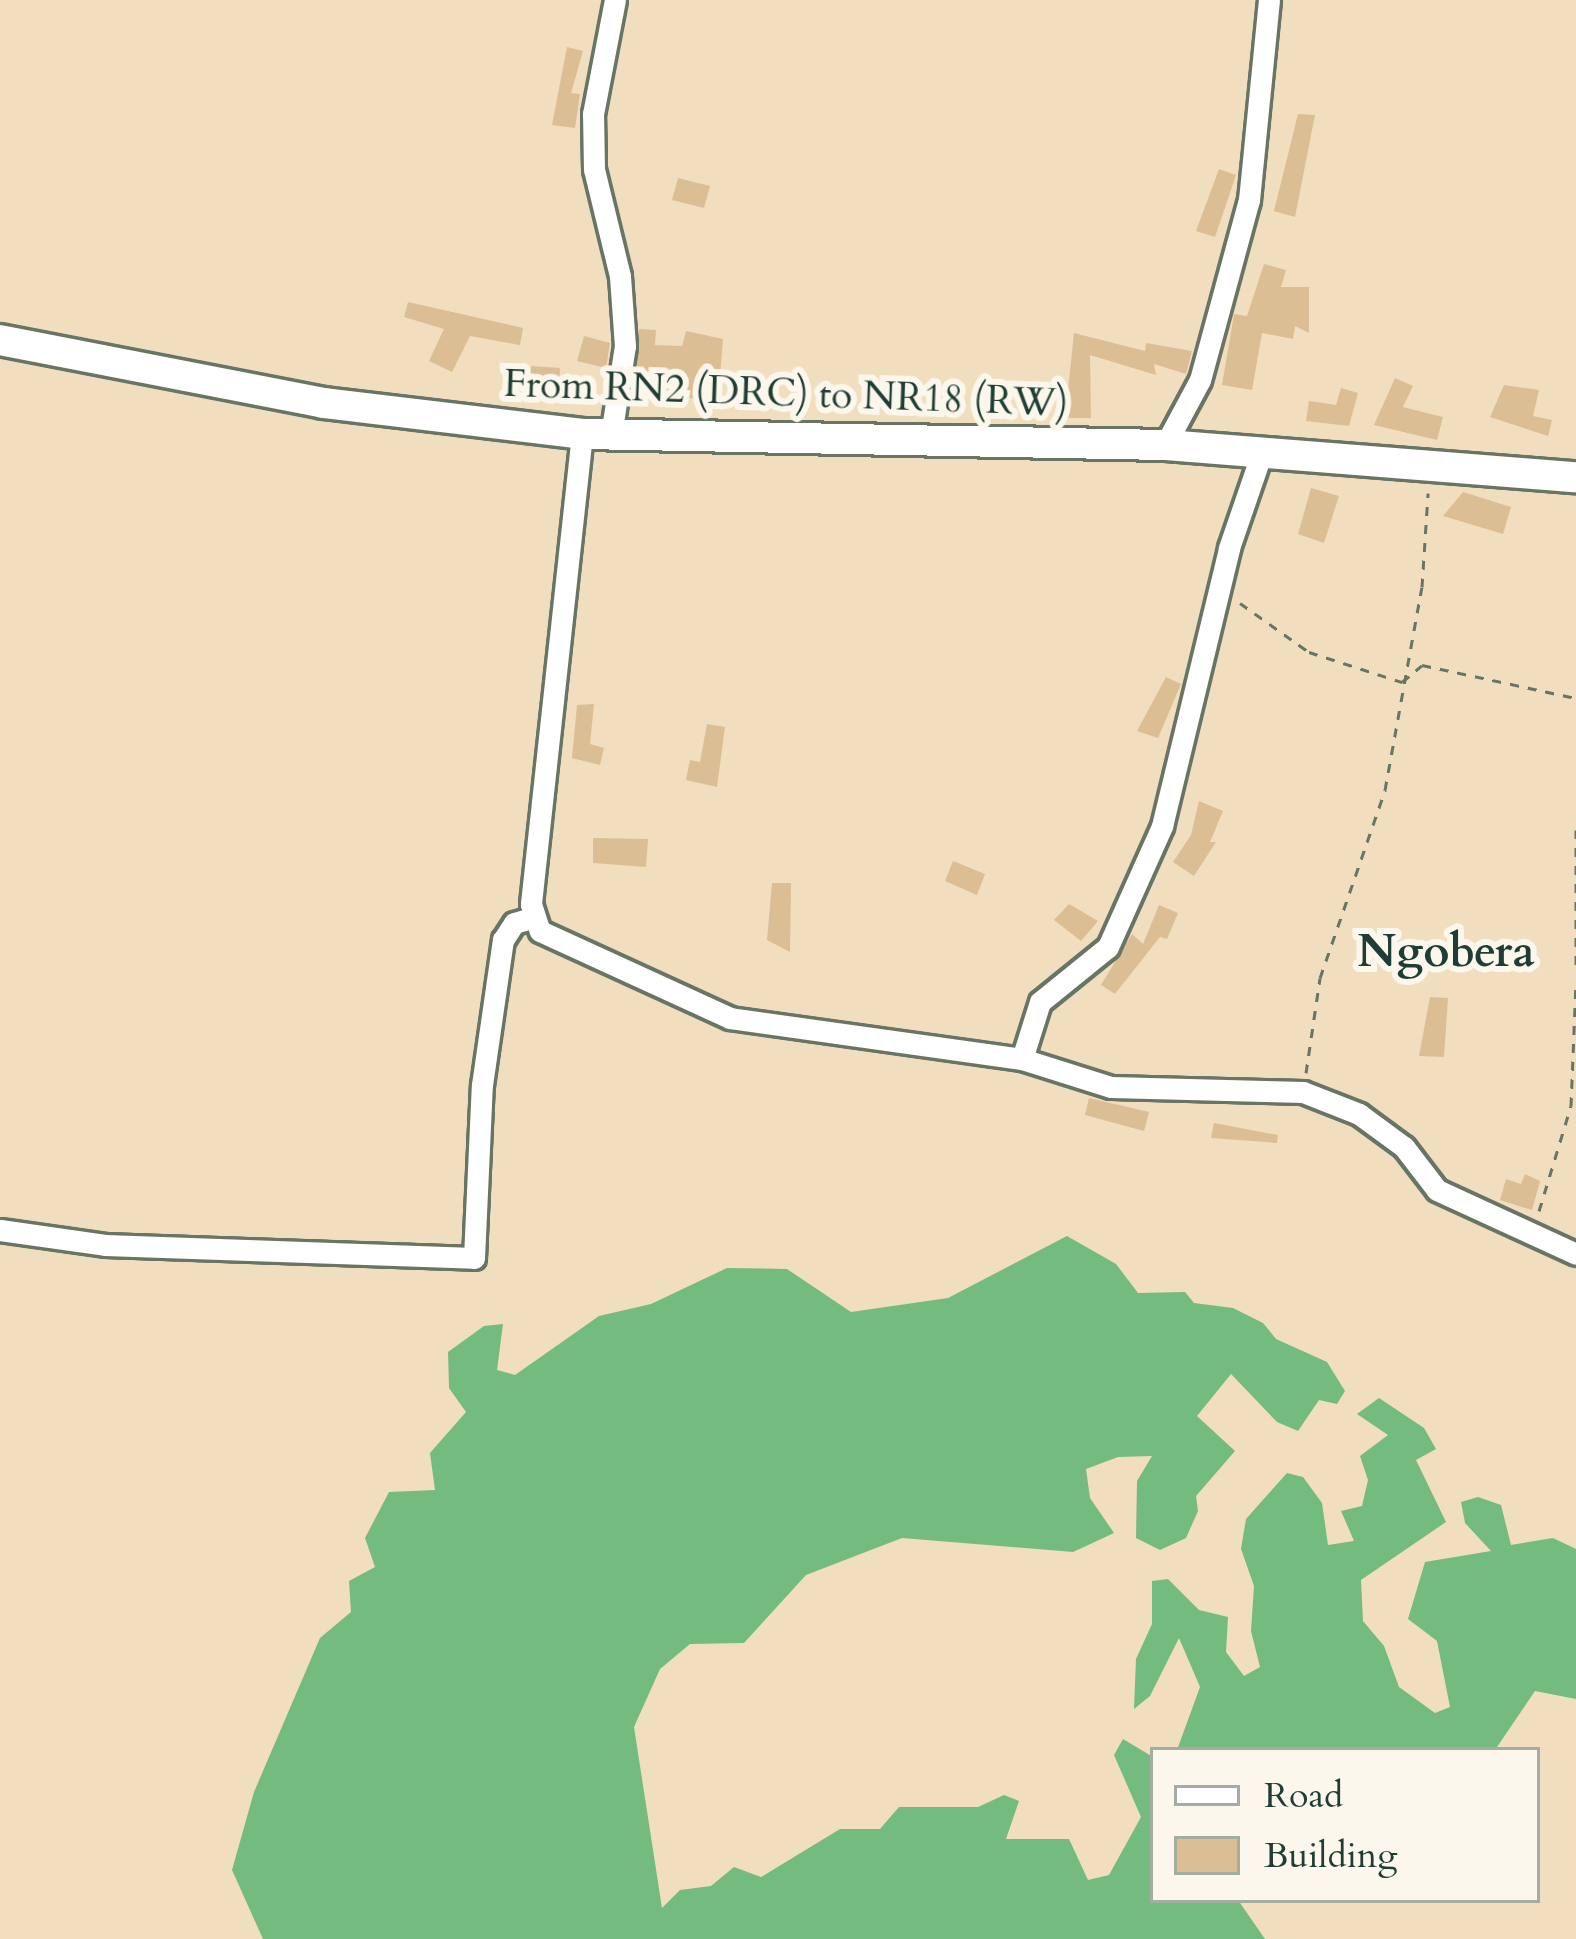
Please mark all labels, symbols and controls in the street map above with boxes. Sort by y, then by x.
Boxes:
street label: From RN2 (DRC) to NR18 (RW) [503,361,1069,427]
district label: Ngobera [1357,925,1535,979]
legend [1150,1747,1540,1903]
text: Road [1264,1771,1343,1820]
text: Building [1264,1831,1397,1880]

